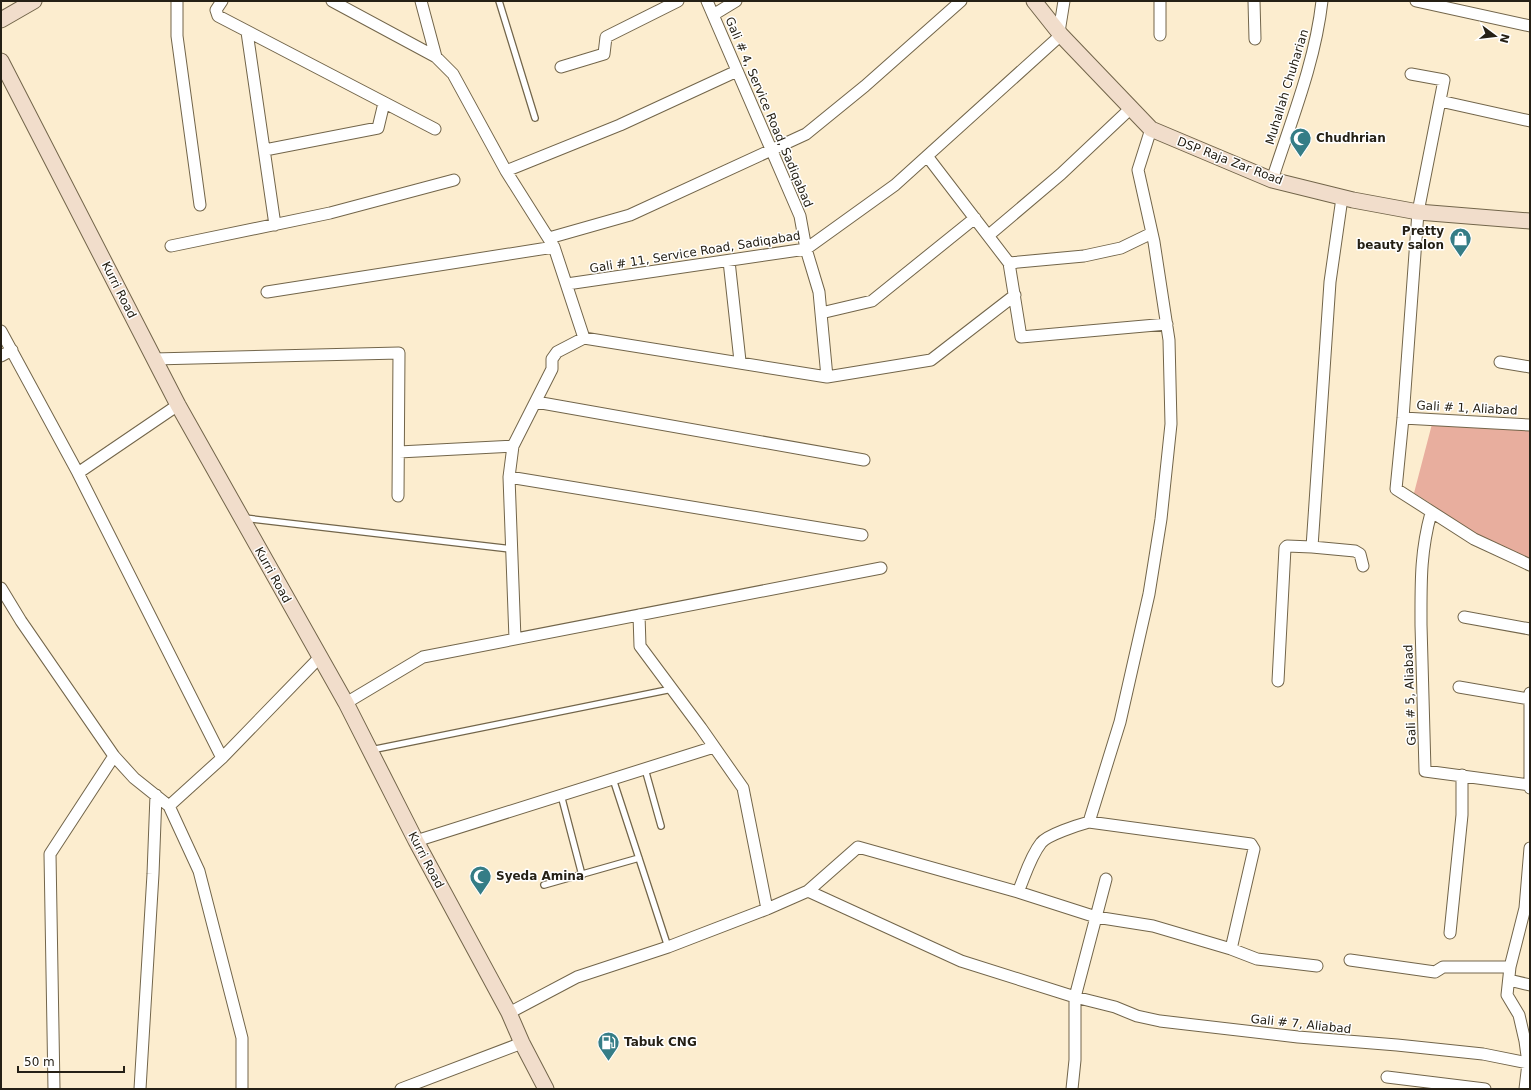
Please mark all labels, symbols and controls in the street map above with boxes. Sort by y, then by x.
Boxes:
street label: Gali # 4, Service Road, Sadiqabad [722,15,816,209]
north arrow [1475,16,1515,56]
street label: Muhallah Chuharian [1263,28,1311,146]
text: N [1497,32,1512,45]
mosque icon: Chudhrian [1288,125,1314,158]
place label: Chudhrian [1316,131,1386,145]
street label: DSP Raja Zar Road [1175,134,1285,188]
place label: Pretty beauty salon [1357,224,1444,252]
shop icon: Pretty beauty salon [1447,225,1473,258]
street label: Gali # 11, Service Road, Sadiqabad [589,228,801,276]
street label: Kurri Road [99,259,139,321]
street label: Gali # 1, Aliabad [1416,398,1518,418]
street label: Kurri Road [252,545,294,605]
street label: Gali # 5, Aliabad [1401,644,1419,746]
street label: Kurri Road [405,829,447,891]
mosque icon: Syeda Amina [467,863,493,896]
place label: Syeda Amina [496,869,584,883]
street label: Gali # 7, Aliabad [1250,1012,1352,1036]
fuel station icon: Tabuk CNG [595,1029,621,1062]
place label: Tabuk CNG [624,1035,697,1049]
scale bar [18,1048,124,1074]
text: 50 m [24,1055,55,1069]

